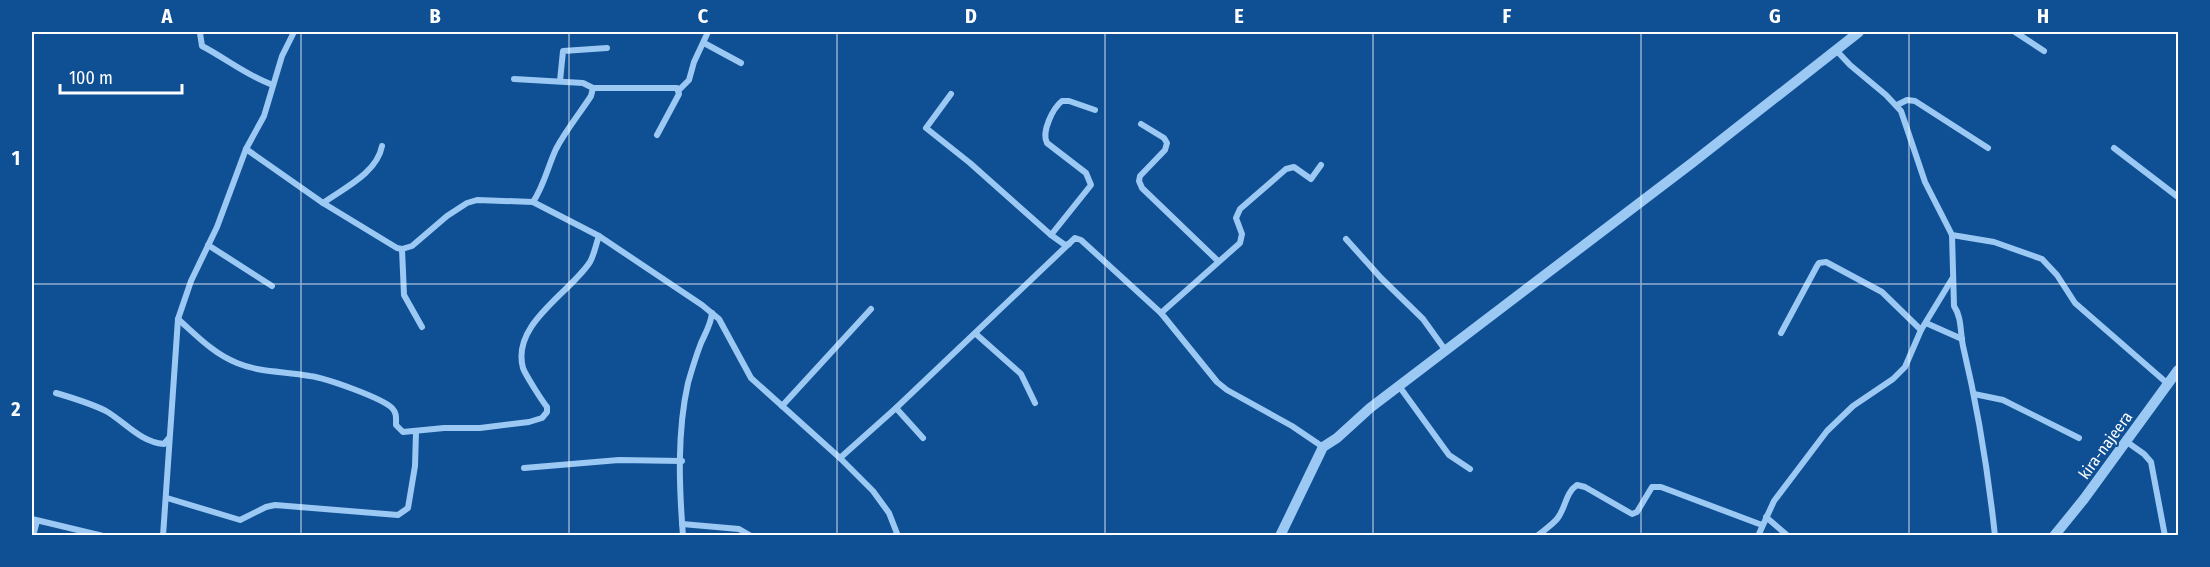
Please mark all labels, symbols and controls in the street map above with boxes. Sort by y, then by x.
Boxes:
text: A [161,4,174,28]
text: B [429,4,441,28]
text: C [698,4,709,28]
text: D [965,4,977,28]
text: E [1234,4,1244,28]
text: F [1503,4,1512,28]
text: G [1769,4,1781,28]
text: H [2037,4,2049,28]
scale bar [60,57,182,95]
text: 100 m [69,67,113,89]
text: 1 [12,146,20,170]
text: 2 [10,397,21,421]
street label: kira-najeera [2074,408,2136,483]

